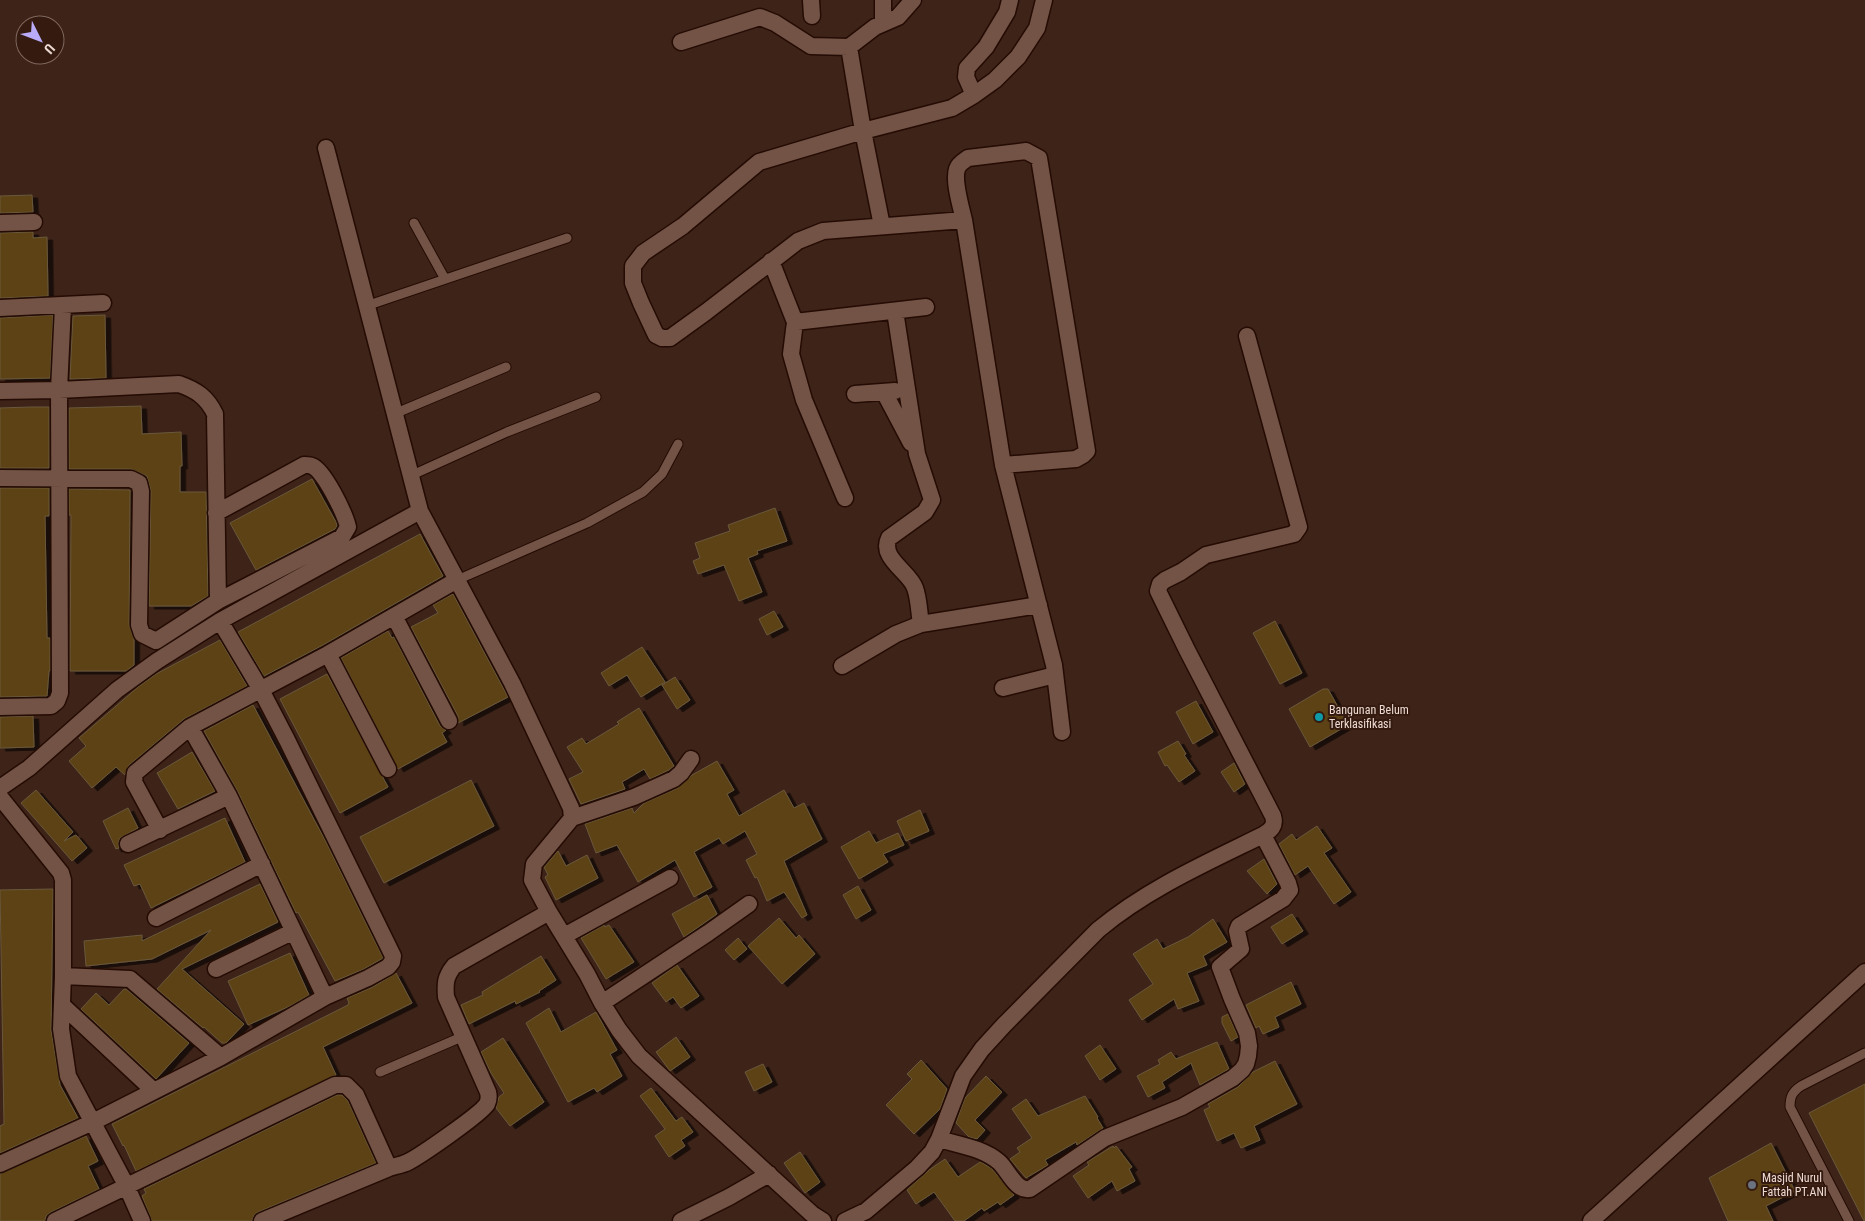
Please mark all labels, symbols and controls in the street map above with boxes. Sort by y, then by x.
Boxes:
north arrow [15,15,65,65]
text: U [41,40,58,57]
place label: Bangunan Belum Terklasifikasi [1329,703,1409,731]
marker: Bangunan Belum Terklasifikasi [1313,711,1325,723]
place label: Masjid Nurul Fattah PT.ANI [1762,1171,1827,1199]
marker: Masjid Nurul Fattah PT.ANI [1746,1179,1758,1191]

